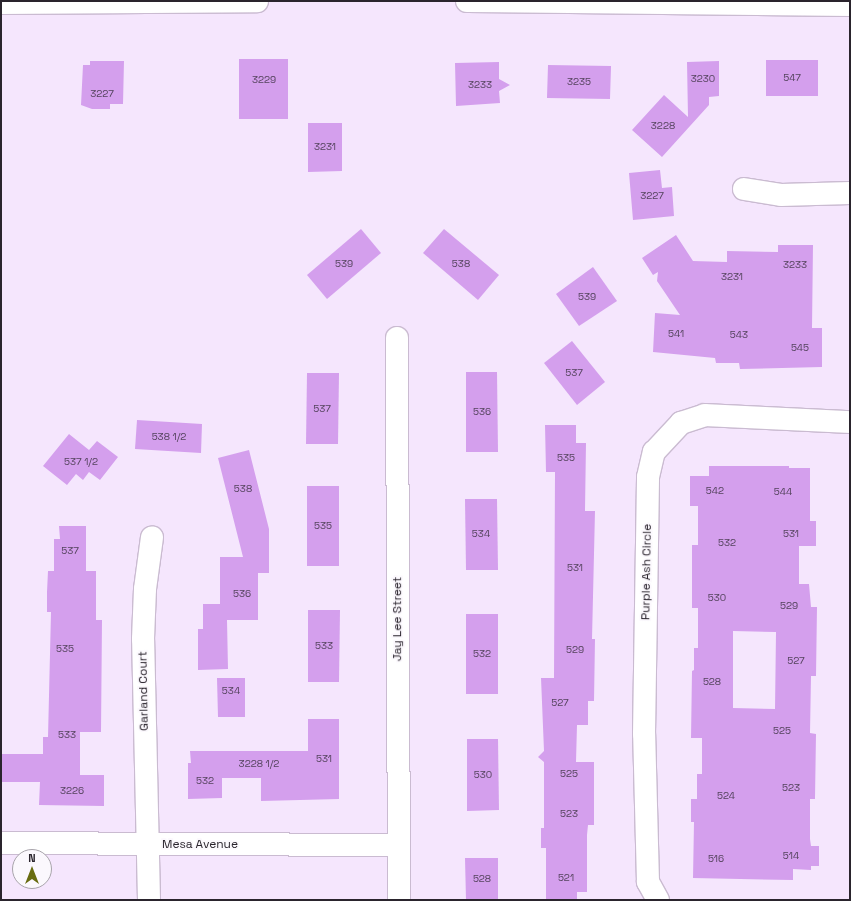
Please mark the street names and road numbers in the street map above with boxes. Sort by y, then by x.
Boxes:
street label: Purple Ash Circle [639,524,655,620]
street label: Jay Lee Street [391,577,405,661]
street label: Garland Court [136,651,152,731]
street label: Mesa Avenue [162,838,238,852]

